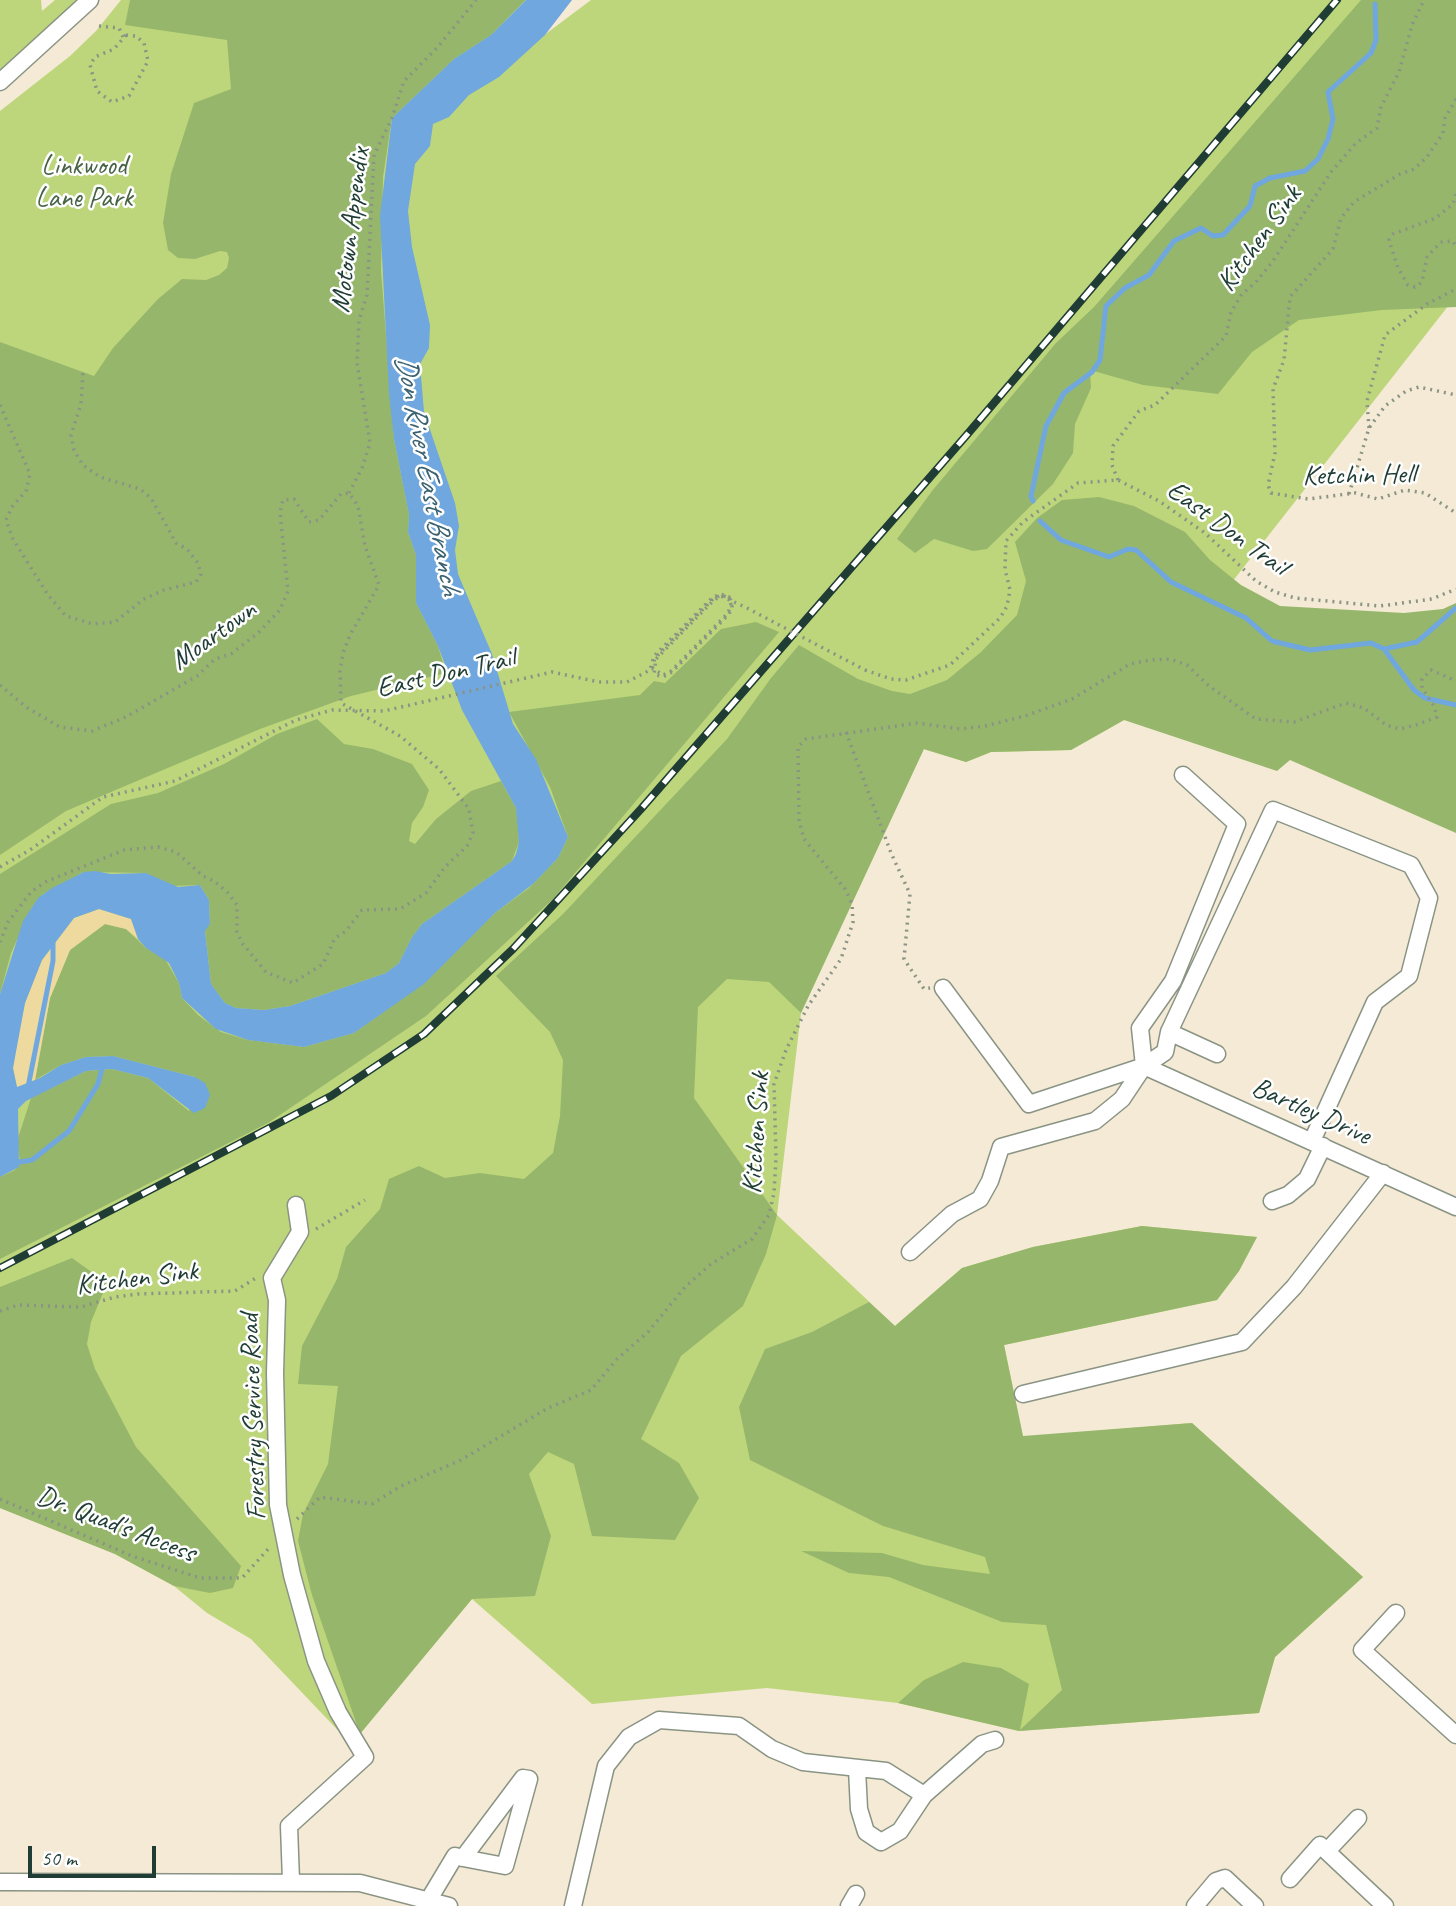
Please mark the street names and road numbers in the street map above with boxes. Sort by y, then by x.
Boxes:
street label: Motown Appendix [324,146,378,314]
street label: Kitchen Sink [1211,180,1309,298]
street label: Ketchin Hell [1302,458,1416,494]
street label: East Don Trail [1160,474,1294,584]
street label: Moartown [165,594,263,678]
street label: East Don Trail [373,642,519,706]
street label: Kitchen Sink [736,1071,778,1195]
street label: Bartley Drive [1246,1071,1376,1153]
street label: Kitchen Sink [74,1255,200,1303]
street label: Forestry Service Road [234,1313,274,1521]
street label: Dr. Quad's Access [32,1479,200,1571]

